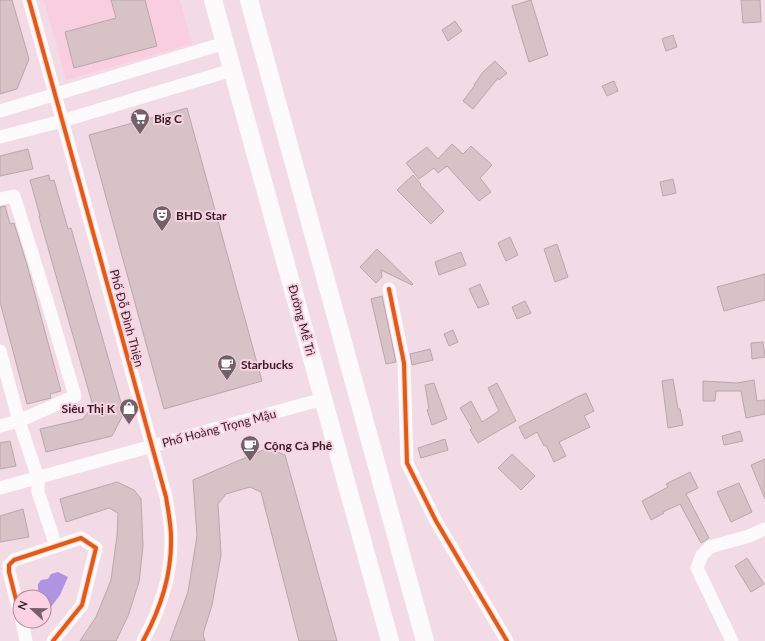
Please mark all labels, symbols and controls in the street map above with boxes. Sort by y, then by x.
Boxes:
supermarket icon: Big C [129,107,151,135]
place label: Big C [154,111,182,126]
theatre icon: BHD Star [151,204,173,232]
place label: BHD Star [176,208,227,223]
street label: Phố Đỗ Đình Thiện [107,268,147,368]
street label: Đường Mễ Trì [285,283,319,357]
cafe icon: Starbucks [216,353,238,381]
place label: Starbucks [241,357,293,372]
shop icon: Siêu Thị K [118,397,140,425]
place label: Siêu Thị K [62,401,116,416]
street label: Phố Hoàng Trọng Mậu [160,406,278,450]
cafe icon: Cộng Cà Phê [239,434,261,462]
place label: Cộng Cà Phê [264,438,333,453]
north arrow [12,589,52,629]
text: N [15,599,30,611]

